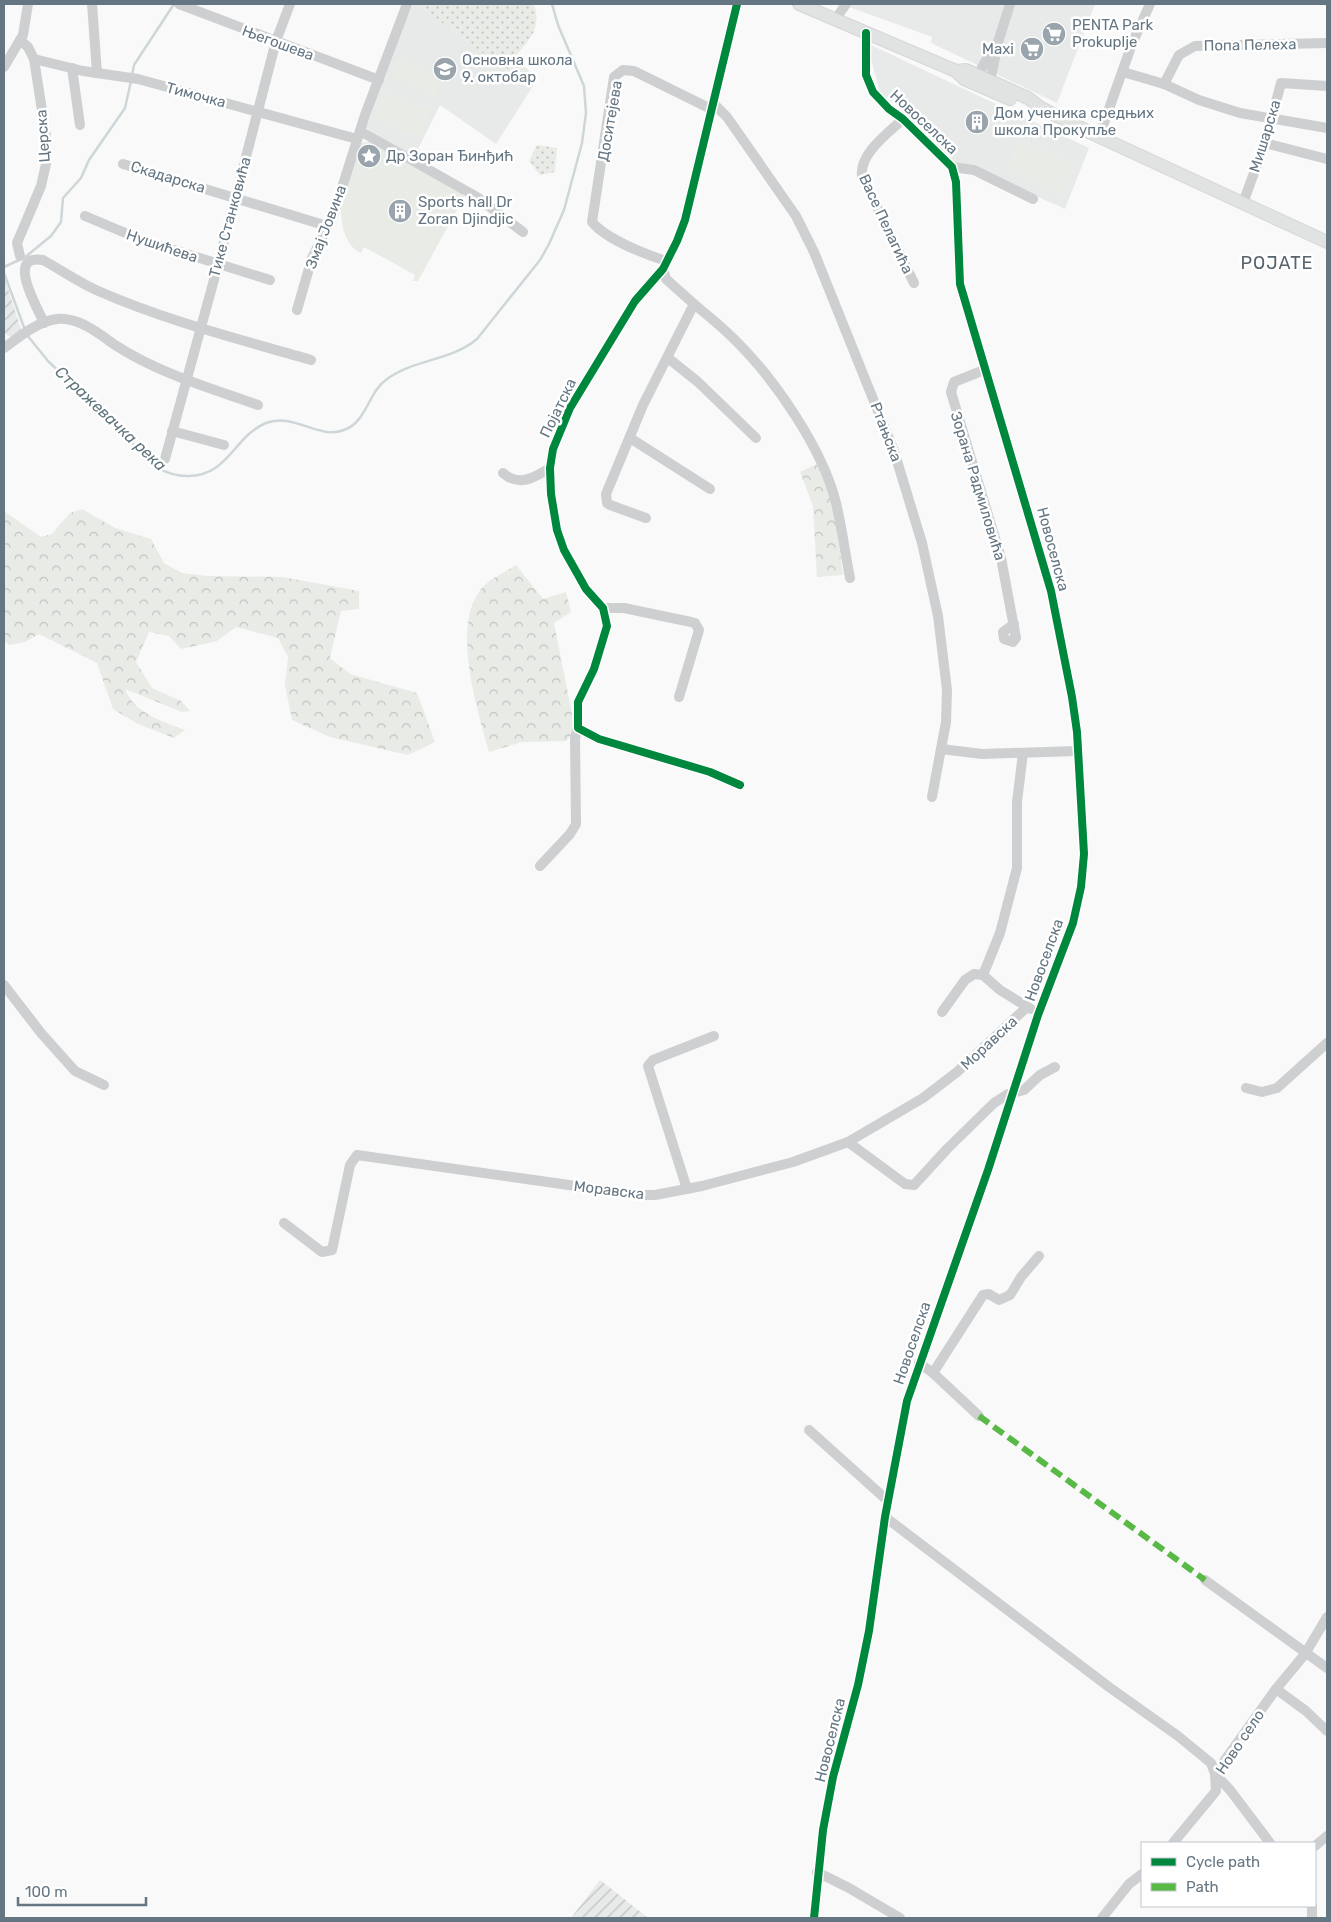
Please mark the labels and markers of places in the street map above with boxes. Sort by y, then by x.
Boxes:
place label: PENTA Park Prokuplje [1072,16,1154,51]
supermarket icon: PENTA Park Prokuplje [1041,21,1067,47]
supermarket icon: Maxi [1019,36,1045,62]
place label: Maxi [982,40,1014,58]
place label: Основна школа 9. октобар [462,51,573,86]
school or university icon: Основна школа 9. октобар [432,56,458,82]
place label: Дом ученика средњих школа Прокупље [994,104,1154,139]
building icon: Дом ученика средњих школа Прокупље [964,109,990,135]
place icon: Др Зоран Ђинђић [356,143,382,169]
place label: Др Зоран Ђинђић [386,147,514,165]
place label: Sports hall Dr Zoran Djindjic [418,193,514,228]
building icon: Sports hall Dr Zoran Djindjic [387,198,413,224]

